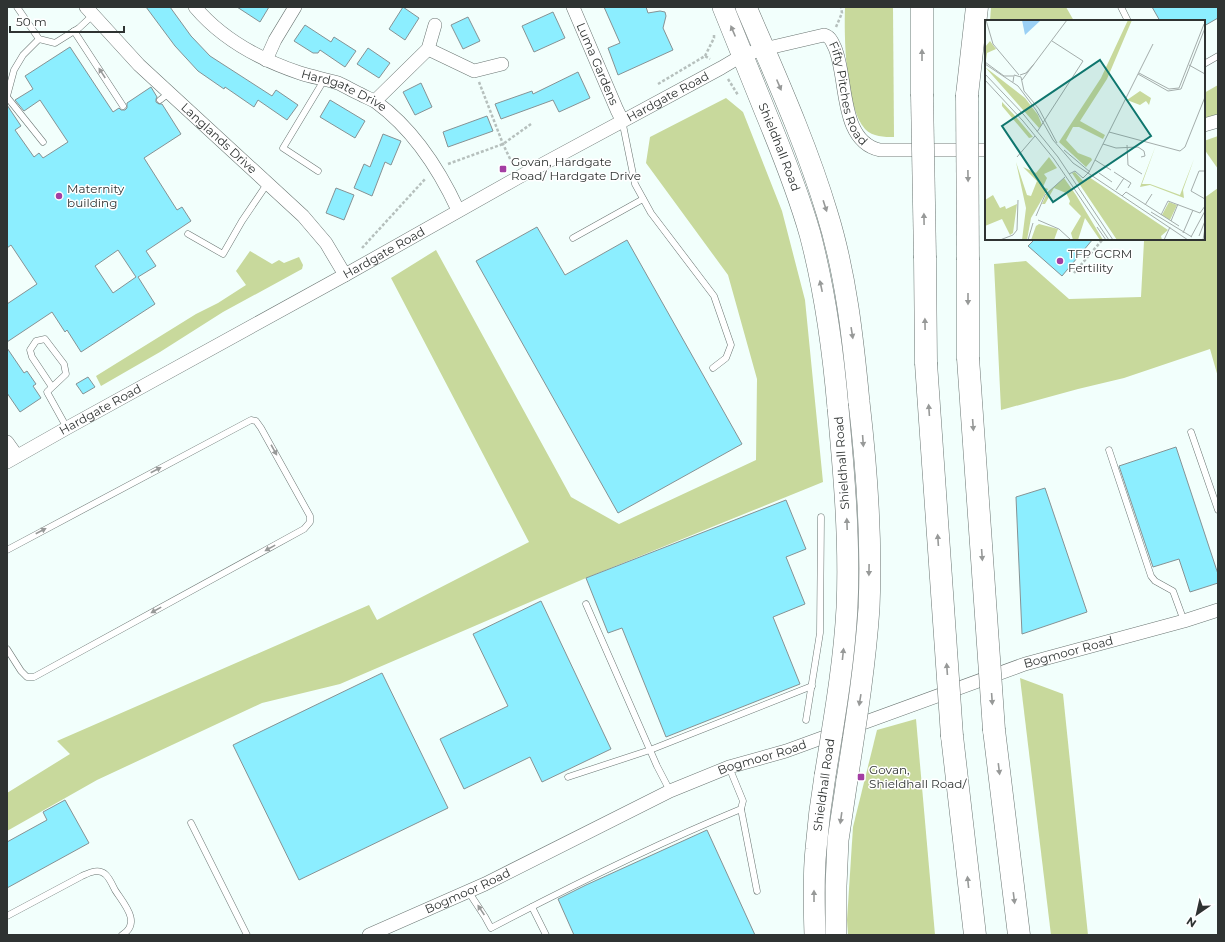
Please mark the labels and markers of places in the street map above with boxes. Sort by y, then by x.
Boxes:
place label: Govan, Hardgate Road/ Hardgate Drive [511,154,641,183]
marker: Govan, Hardgate Road/ Hardgate Drive [498,164,508,174]
place label: Maternity building [67,181,125,210]
marker: Maternity building [54,191,64,201]
place label: TFP GCRM Fertility [1068,246,1132,275]
marker: TFP GCRM Fertility [1055,256,1065,266]
place label: Govan, Shieldhall Road/ [869,762,967,791]
marker: Govan, Shieldhall Road/ [856,772,866,782]

